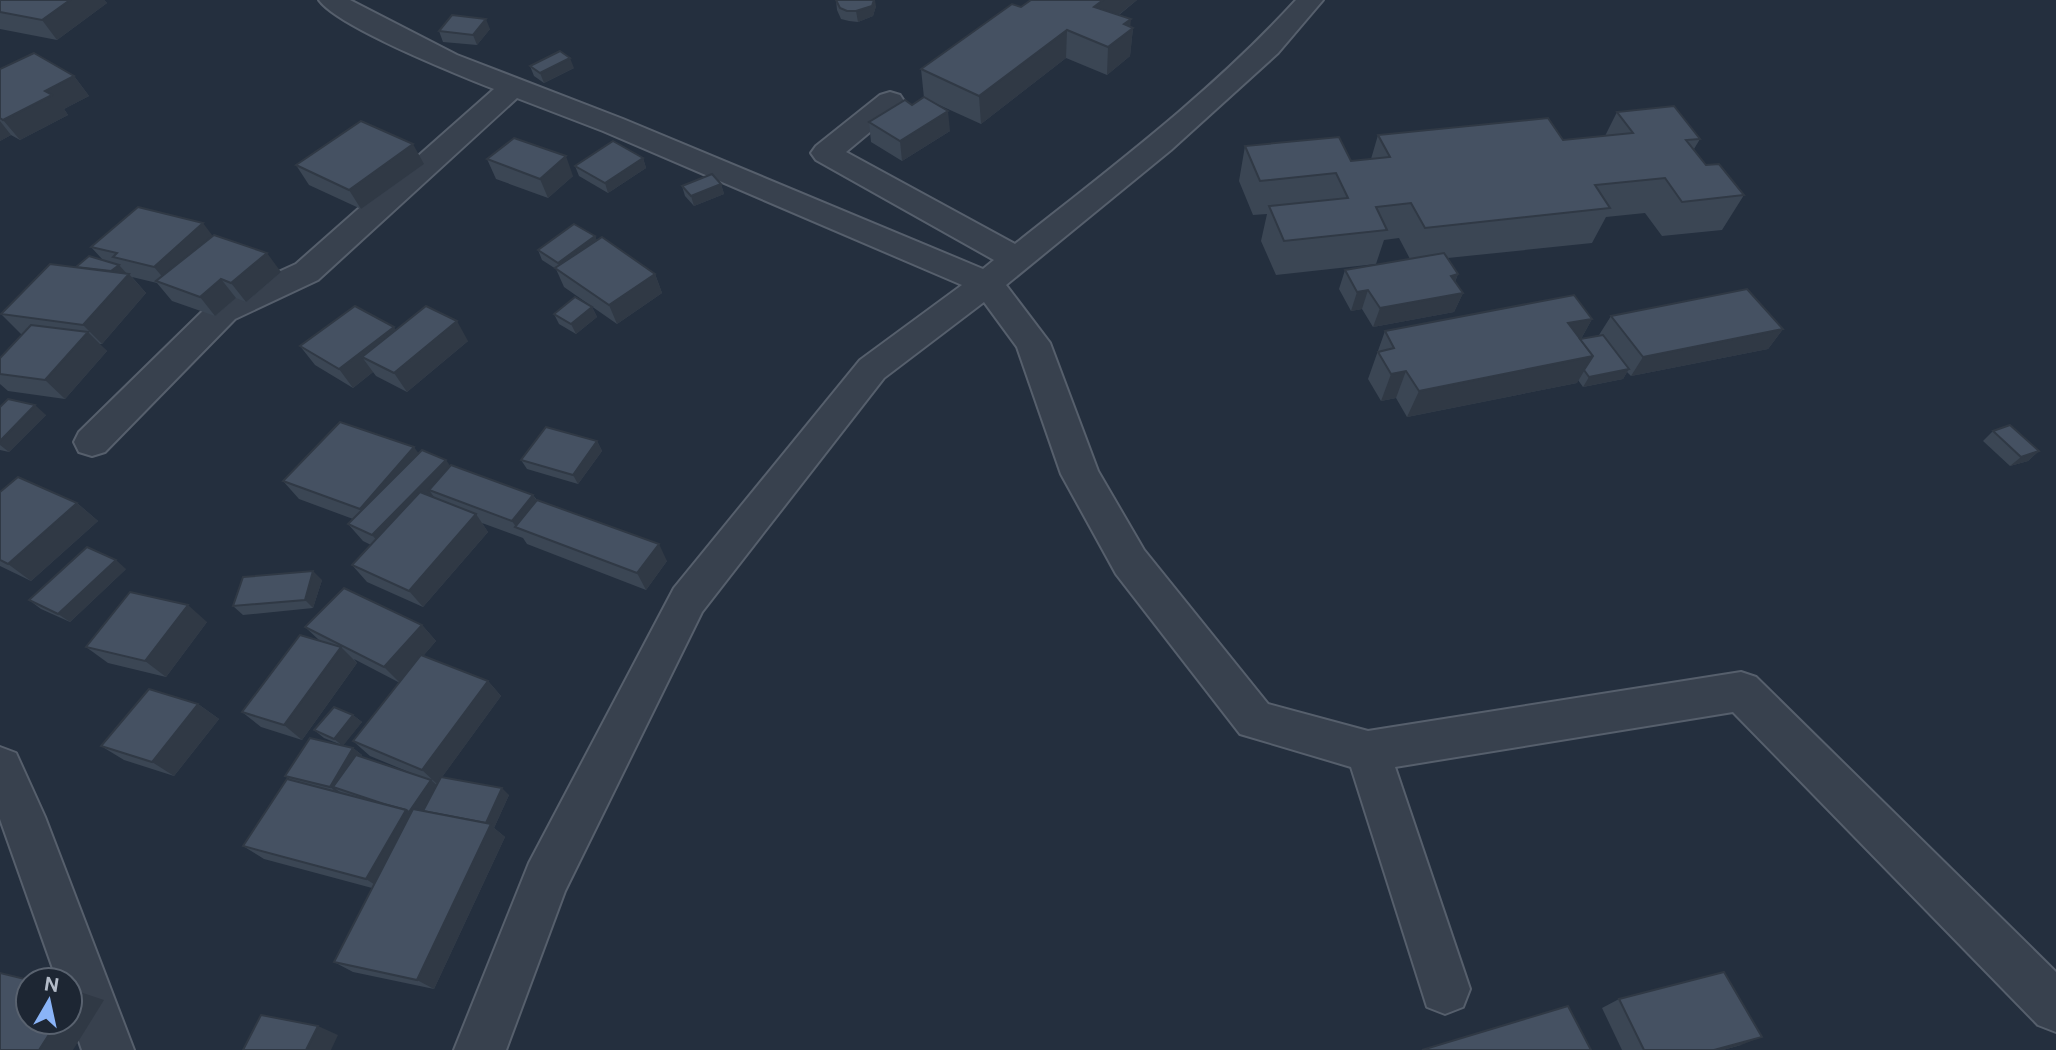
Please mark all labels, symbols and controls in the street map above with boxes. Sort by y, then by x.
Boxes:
north arrow [14,966,84,1036]
text: N [43,972,61,996]

